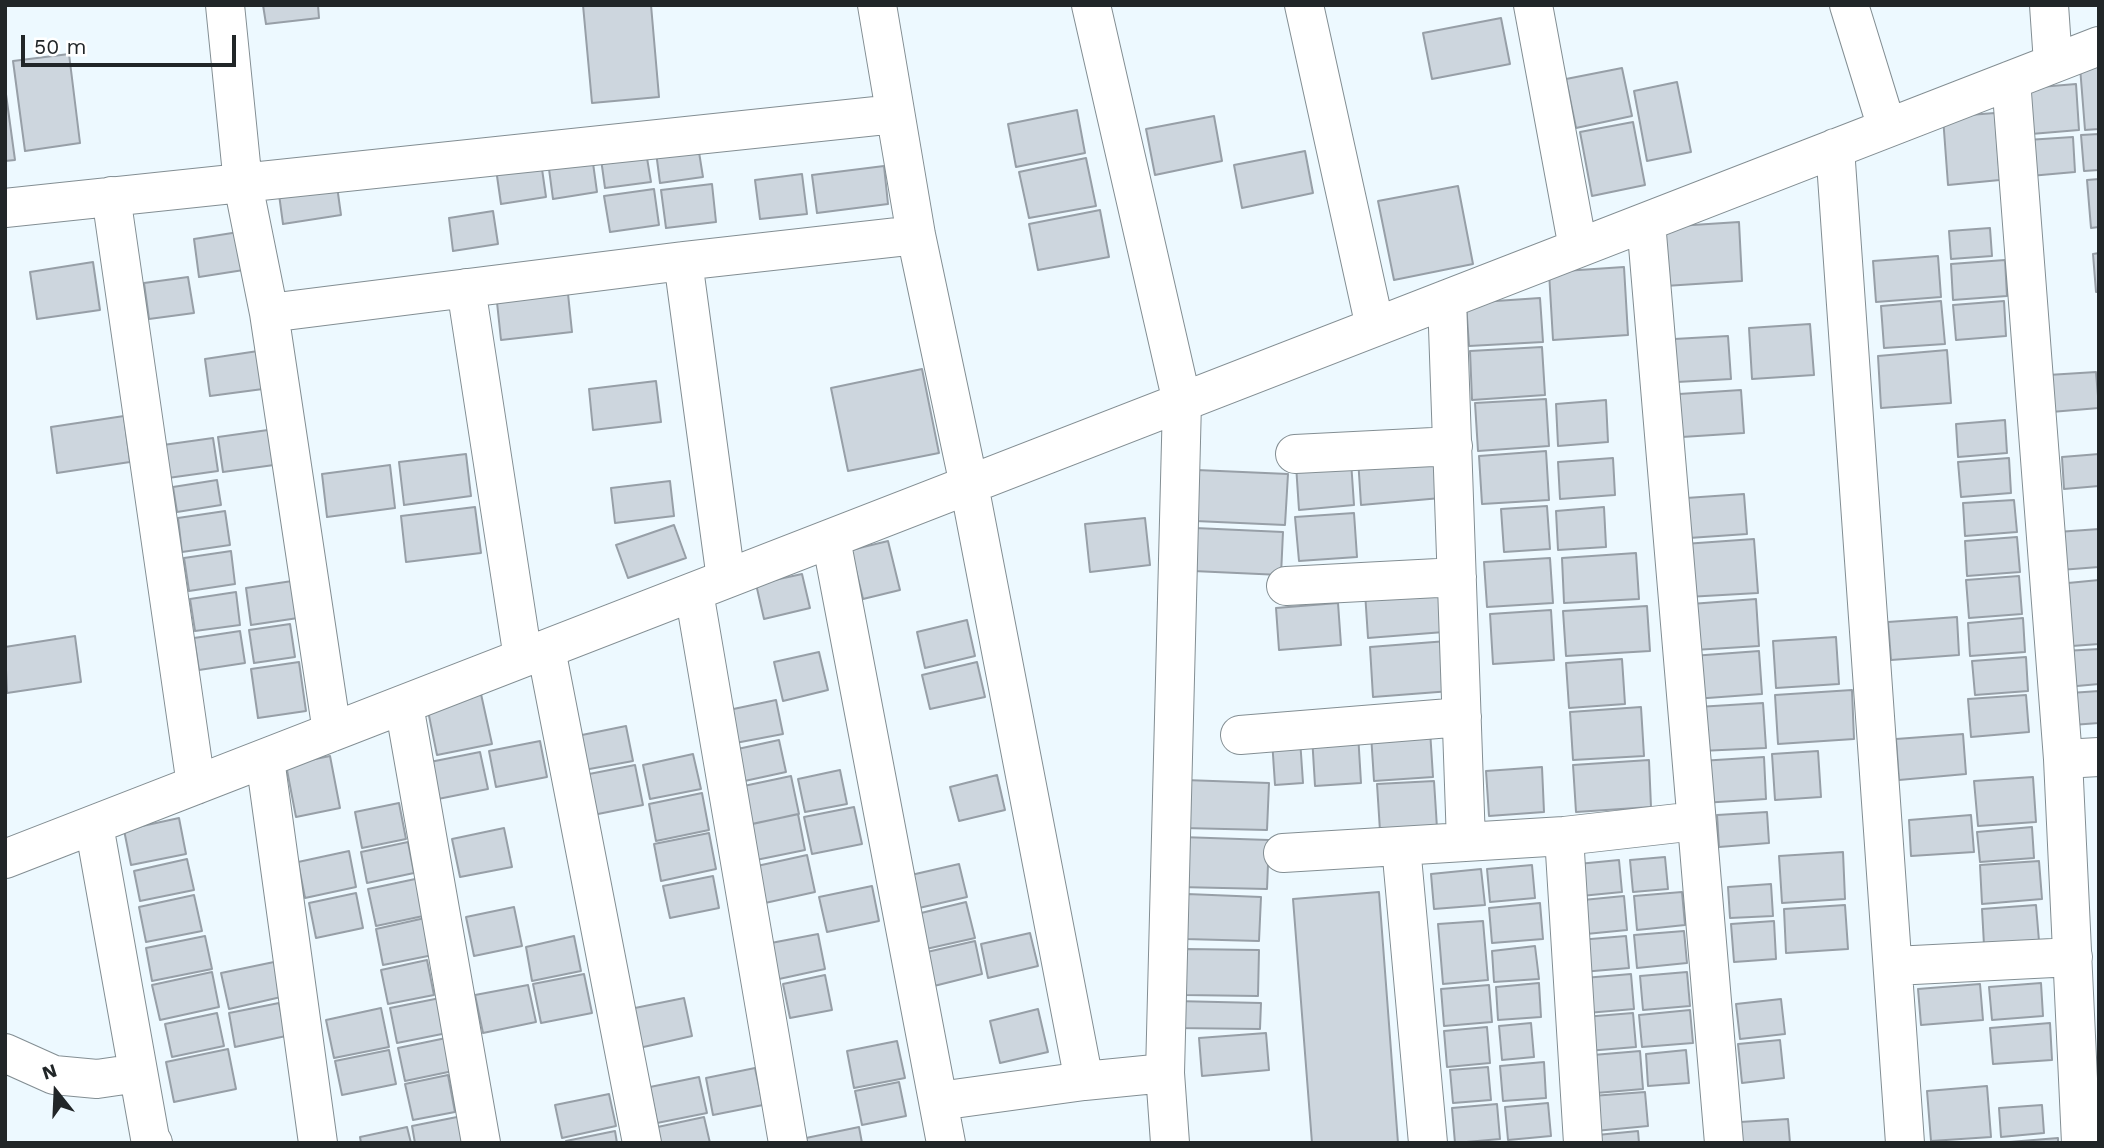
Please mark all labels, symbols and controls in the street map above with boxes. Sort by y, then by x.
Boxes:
scale bar [24,21,240,65]
text: 50 m [34,34,86,59]
north arrow [21,1057,91,1127]
text: N [39,1058,60,1085]

